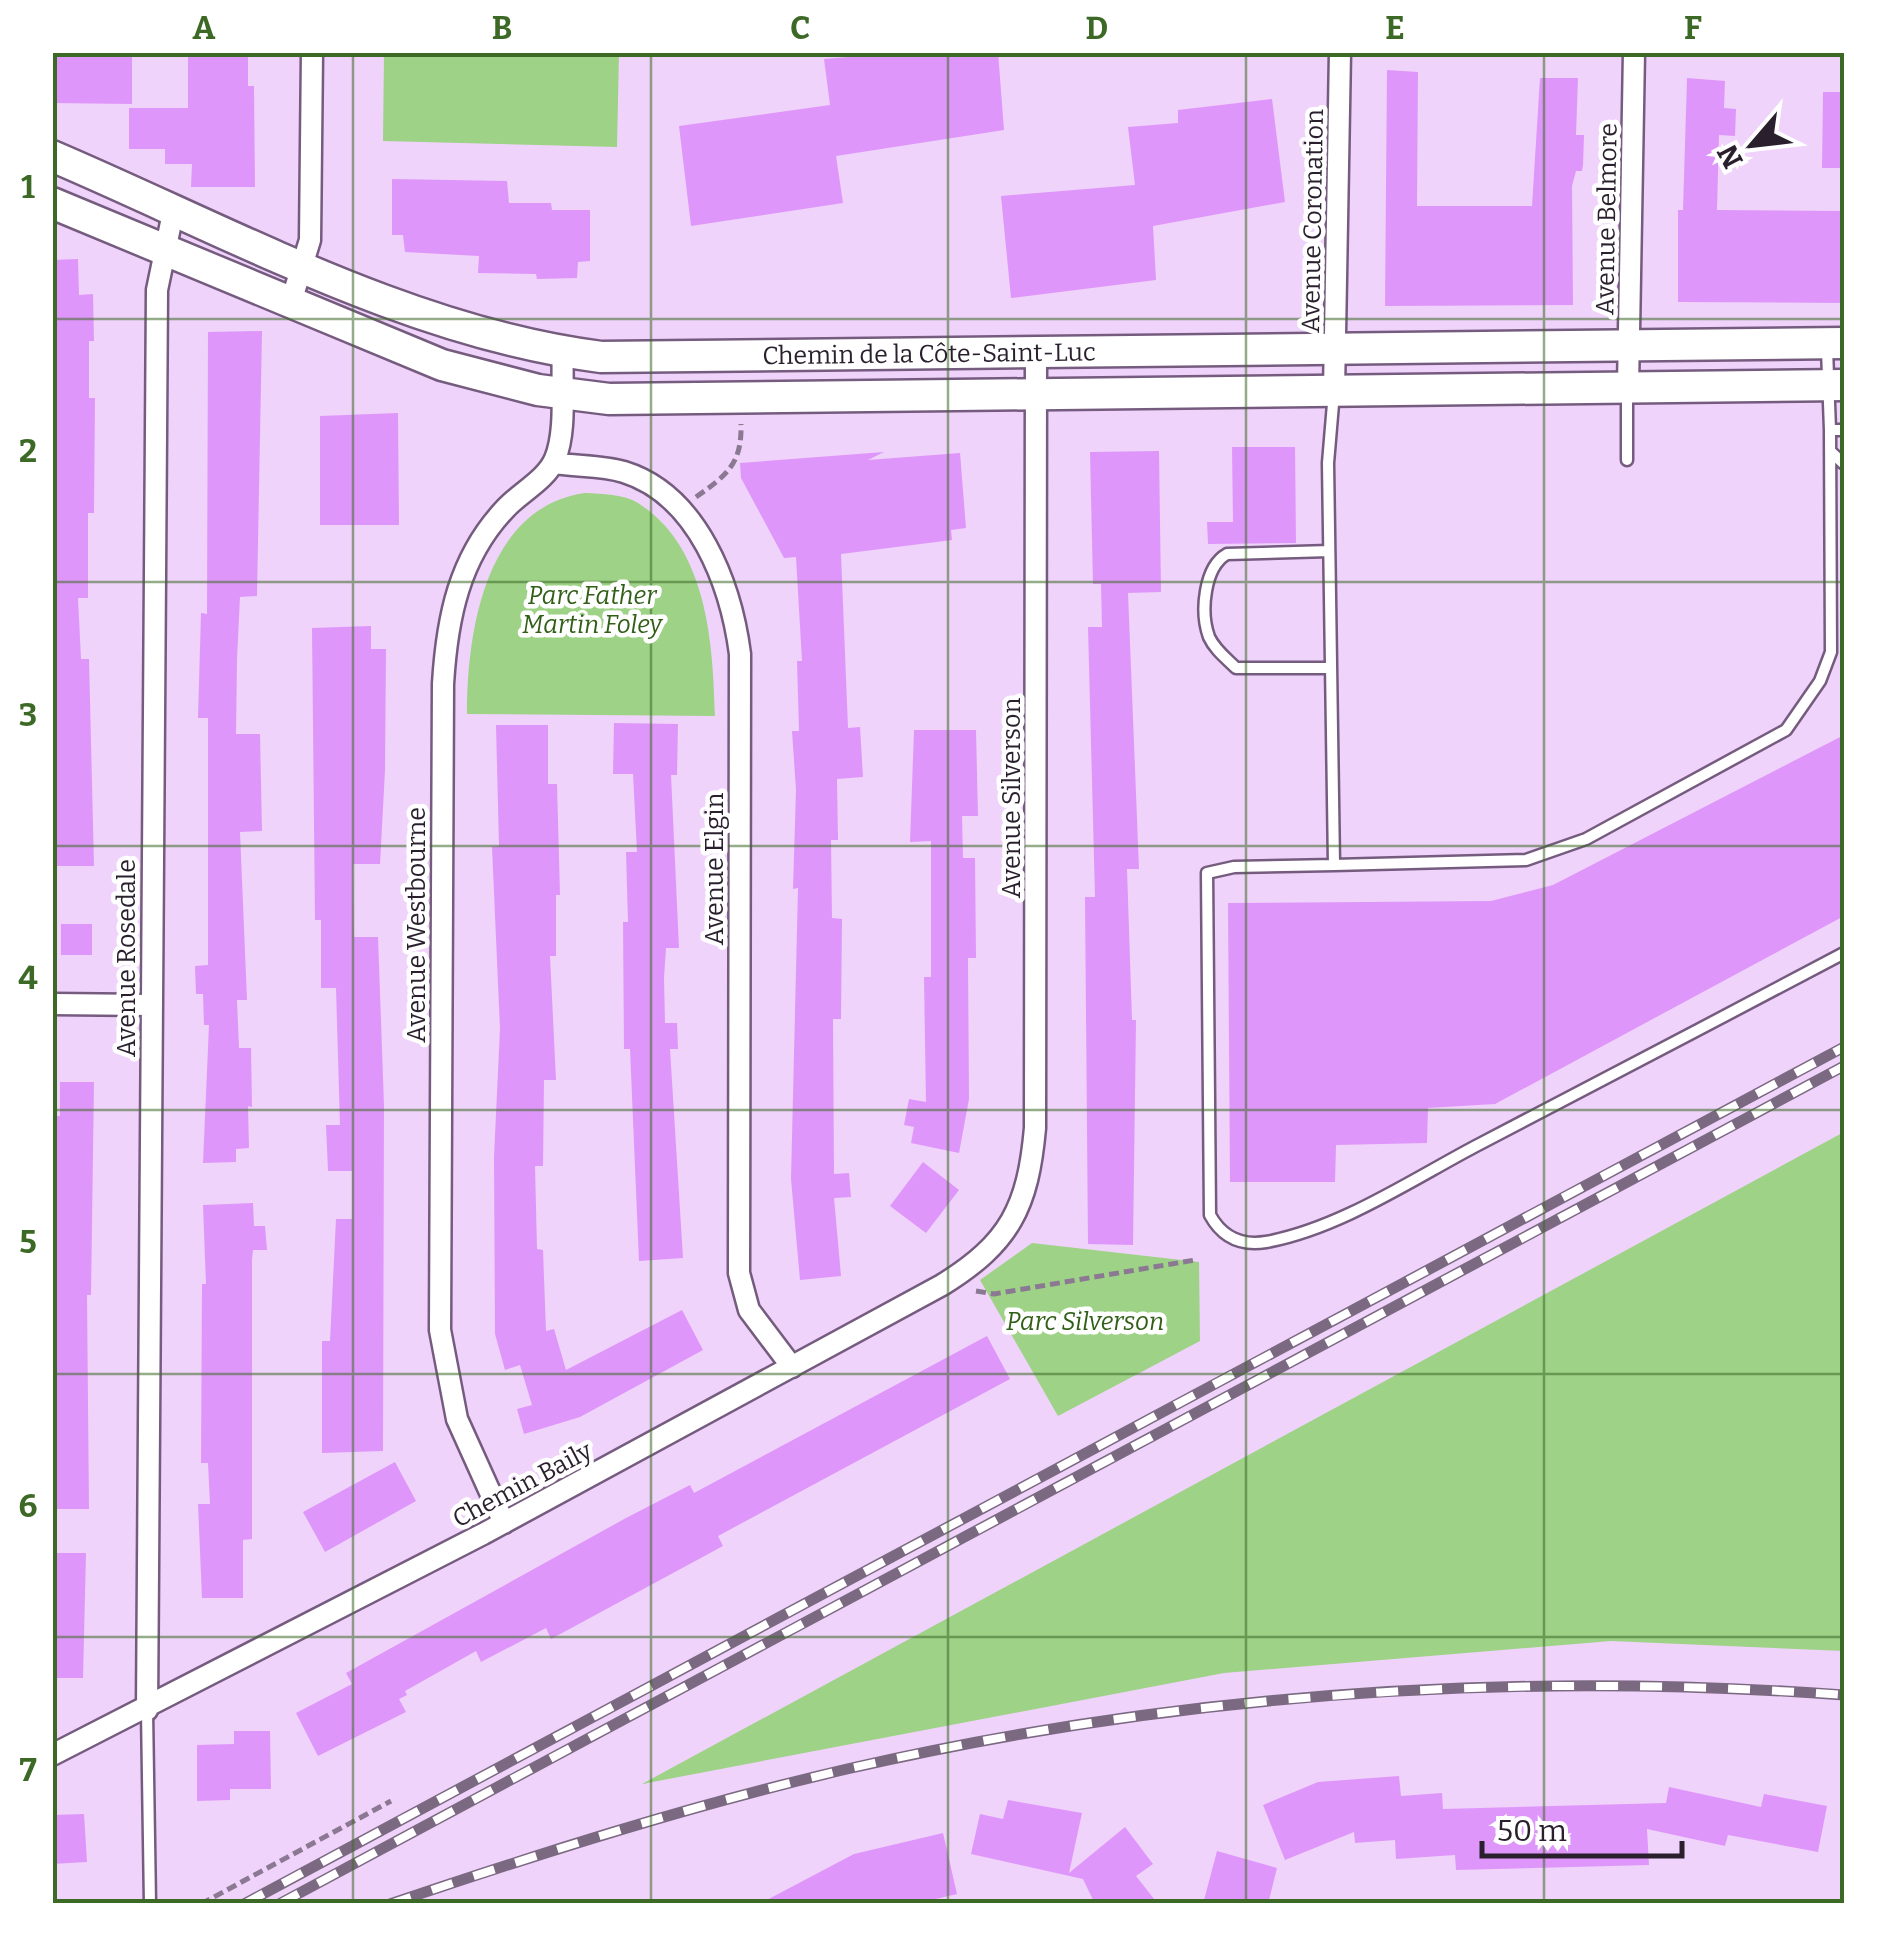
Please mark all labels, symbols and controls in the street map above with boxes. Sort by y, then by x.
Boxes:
text: A [193,9,216,47]
text: B [492,9,512,47]
text: C [790,9,810,47]
text: D [1086,9,1108,47]
text: E [1385,9,1405,47]
text: F [1684,9,1702,47]
north arrow [1702,95,1802,195]
street label: Avenue Coronation [1296,109,1330,333]
street label: Avenue Belmore [1590,123,1624,315]
text: N [1711,139,1750,174]
text: 1 [21,168,35,206]
street label: Chemin de la Côte-Saint-Luc [762,337,1096,371]
text: 2 [19,432,37,470]
park label: Parc Father Martin Foley [522,581,663,640]
text: 3 [19,696,37,734]
street label: Avenue Silverson [997,698,1027,898]
street label: Avenue Elgin [700,793,730,945]
street label: Avenue Westbourne [402,807,432,1043]
street label: Avenue Rosedale [112,859,142,1057]
text: 4 [18,959,38,997]
text: 5 [19,1223,37,1261]
park label: Parc Silverson [1006,1307,1164,1337]
street label: Chemin Baily [448,1435,598,1534]
text: 6 [19,1487,38,1525]
text: 7 [19,1751,37,1789]
scale bar [1482,1796,1682,1858]
text: 50 m [1497,1813,1567,1849]

